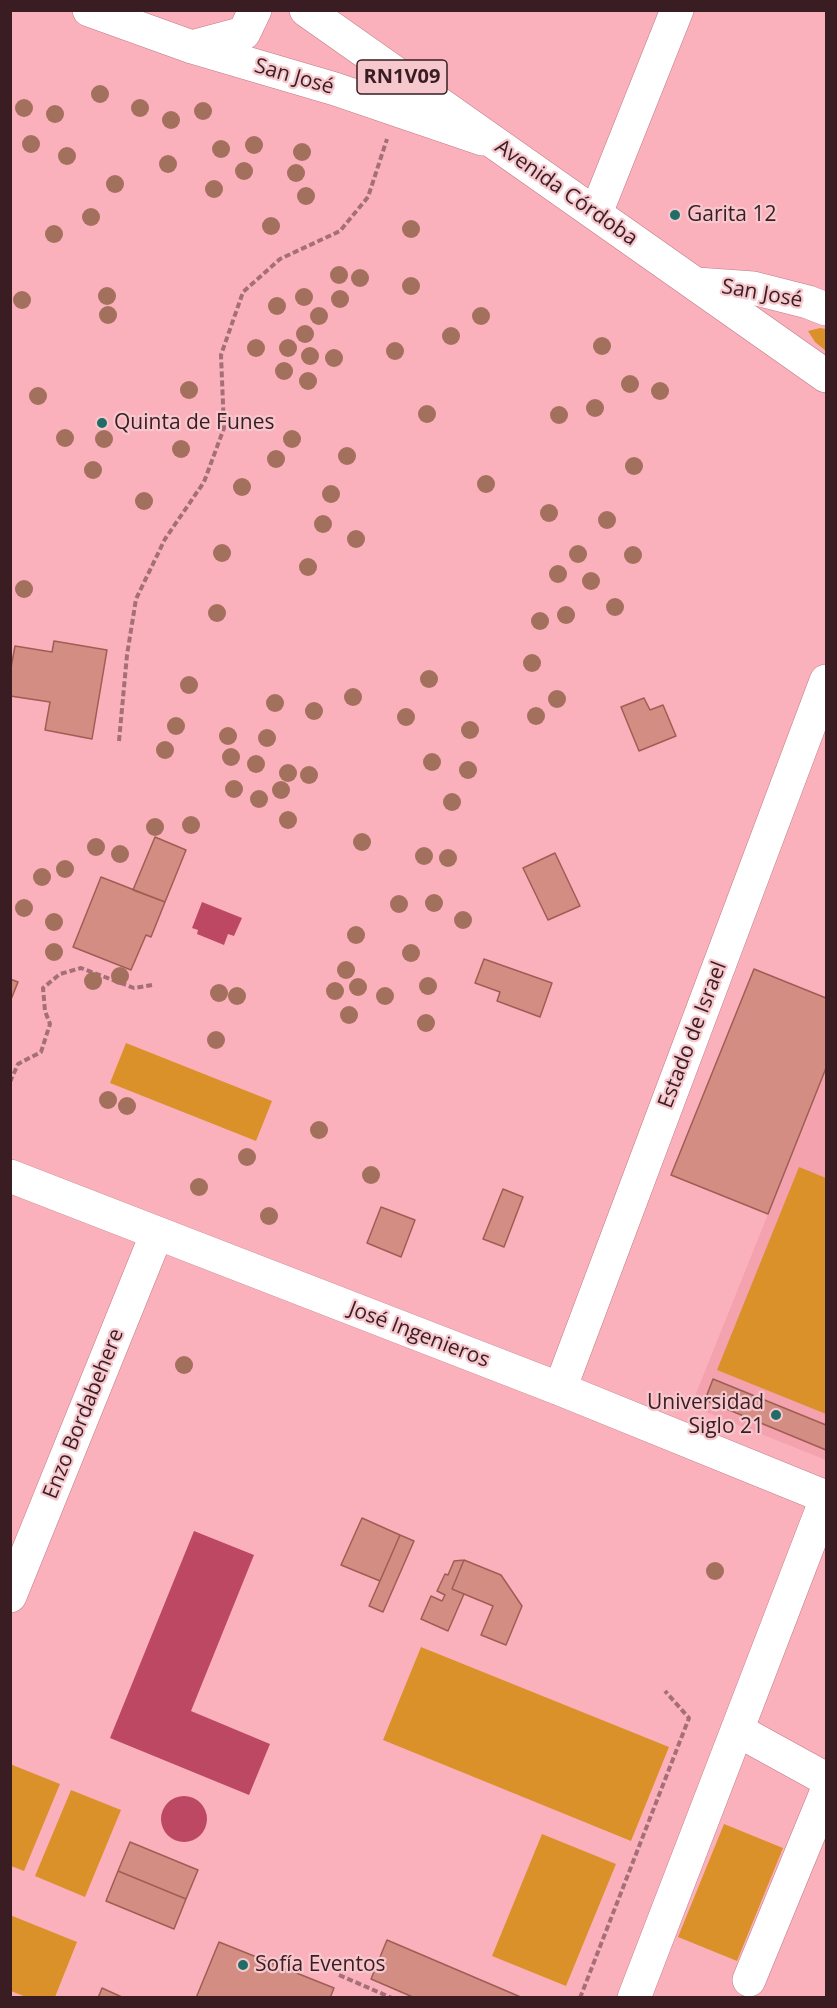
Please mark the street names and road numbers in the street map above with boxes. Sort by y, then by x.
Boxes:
street label: San José [251,54,337,100]
road number: RN1V09 [357,60,447,94]
street label: Avenida Córdoba [490,134,642,252]
street label: San José [720,275,804,313]
street label: Estado de Israel [653,958,733,1112]
street label: José Ingenieros [345,1297,493,1373]
street label: Enzo Bordabehere [38,1325,130,1503]

